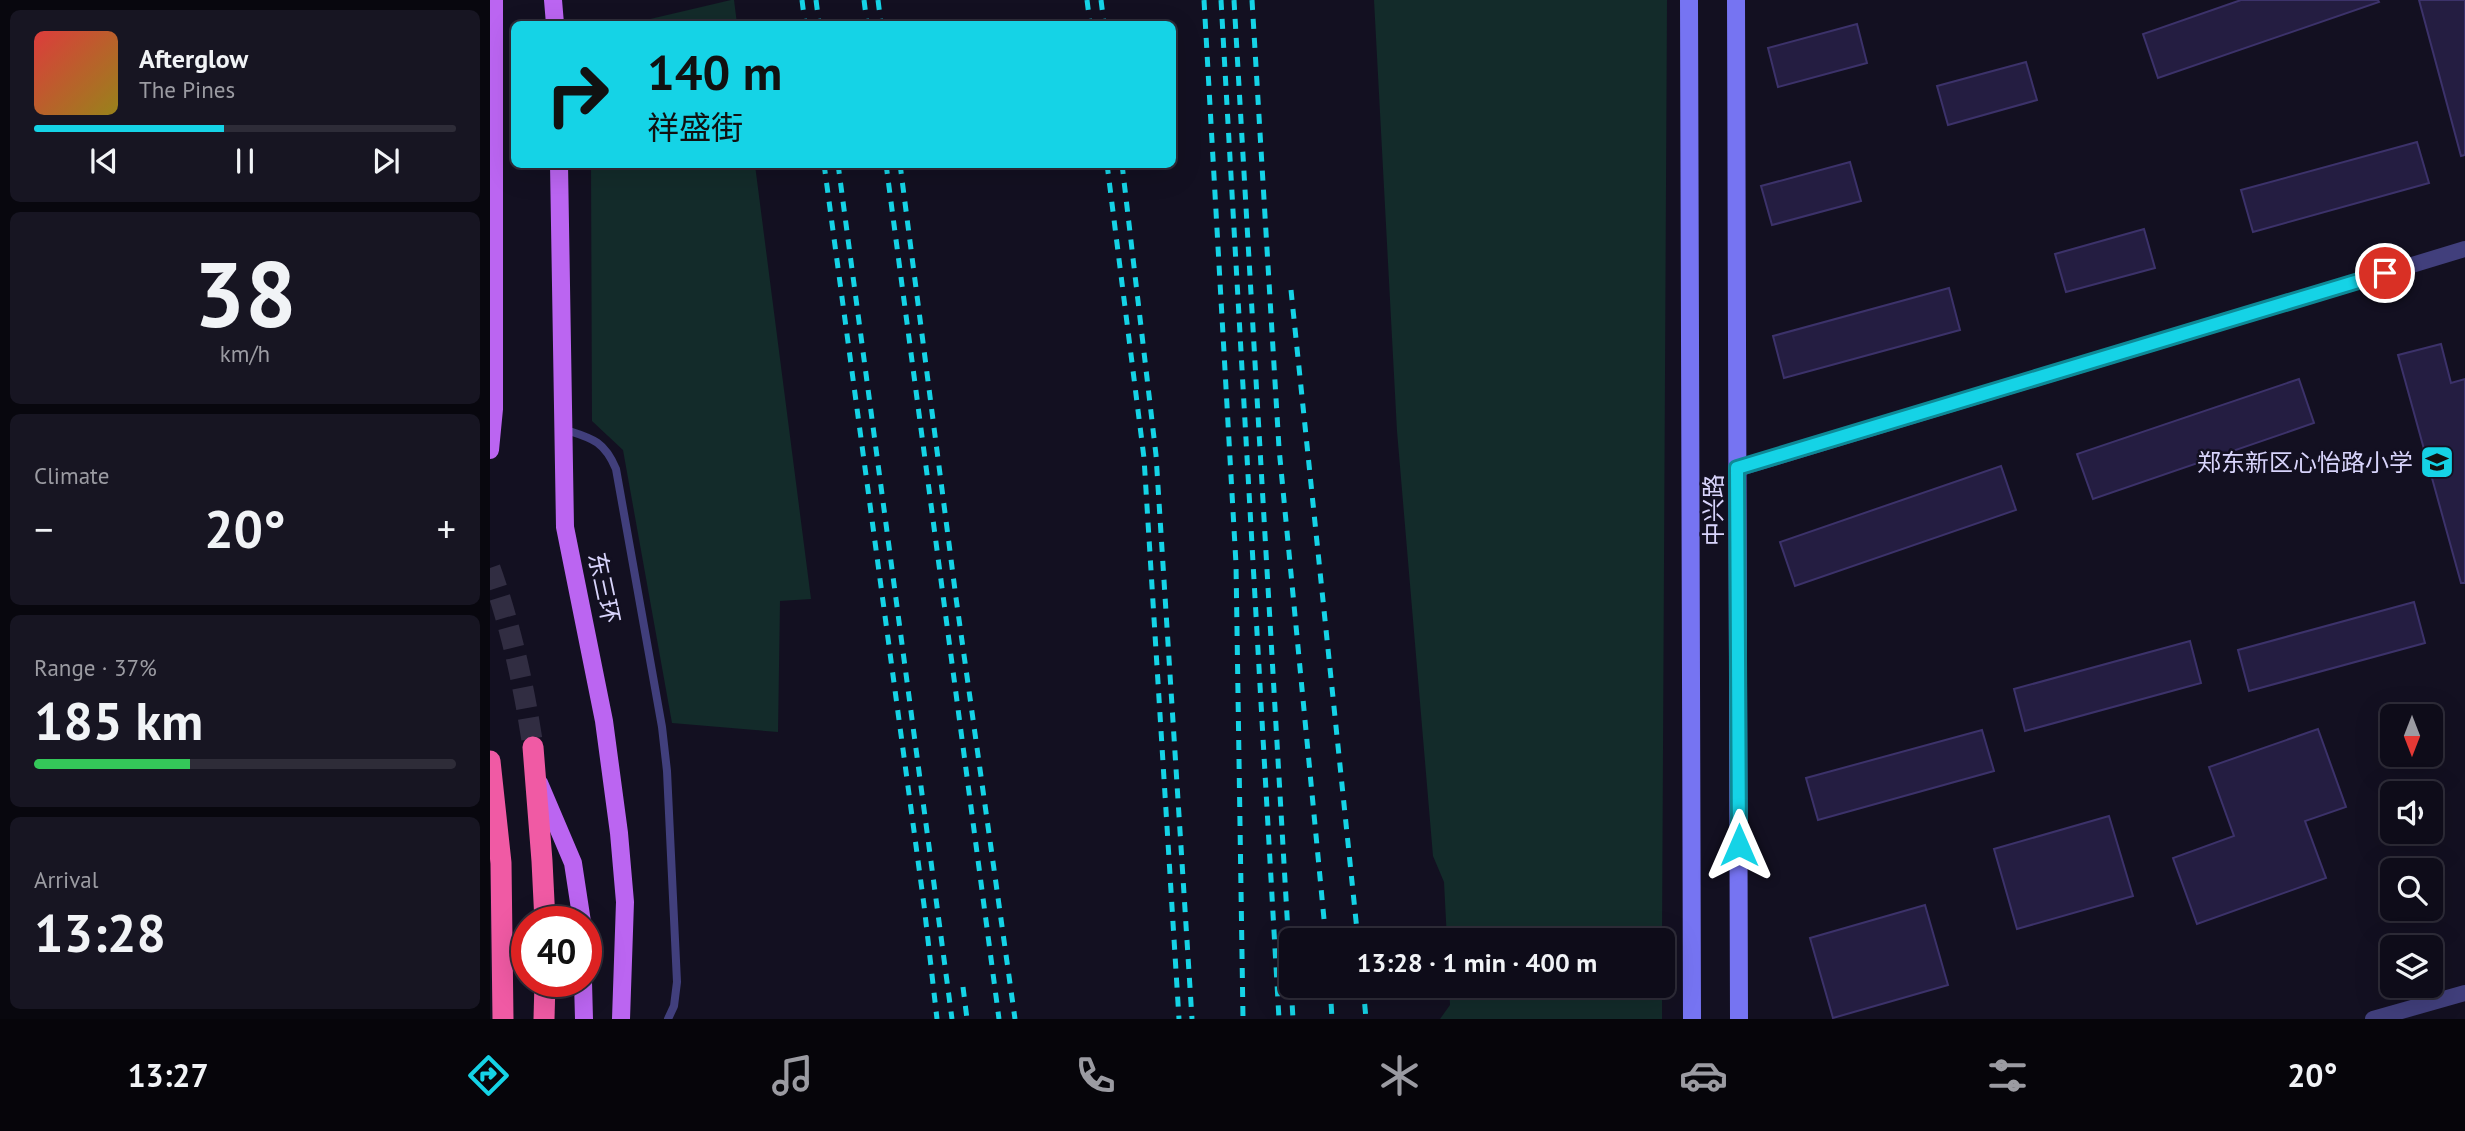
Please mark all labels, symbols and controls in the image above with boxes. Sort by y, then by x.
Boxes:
text: 140 m [647,40,782,104]
text: Afterglow [139,42,248,75]
icon: right [532,49,623,140]
text: The Pines [139,75,235,104]
text: 祥盛街 [647,106,743,148]
icon: previous [85,142,123,180]
icon: pause [226,142,264,180]
icon: next [367,142,405,180]
text: 38 [193,234,297,352]
pin [2355,243,2415,303]
icon: arrive [2366,254,2404,292]
text: km/h [220,339,270,368]
school or university icon: 郑东新区心怡路小学 [2418,443,2456,481]
place label: 郑东新区心怡路小学 [2197,447,2413,478]
text: Climate [34,461,109,490]
street label: 中兴路 [1698,474,1729,546]
text: 20° [204,495,286,562]
text: − [34,504,53,553]
text: + [437,504,456,553]
street label: 东三环 [581,550,627,626]
text: Range · 37% [34,653,157,682]
text: 185 km [34,687,203,754]
north arrow [2380,704,2443,766]
map controls [2380,704,2443,998]
button: sound [2380,781,2443,844]
position arrow [1702,808,1776,882]
button: search [2380,858,2443,921]
text: Arrival [34,865,98,894]
text: 13:28 [34,899,166,966]
speed limit sign: 40 [511,906,602,997]
button: layers [2380,935,2443,998]
text: 13:28 · 1 min · 400 m [1357,946,1597,979]
icon: directions [464,1051,513,1100]
icon: music [768,1051,817,1100]
icon: phone [1071,1051,1120,1100]
icon: climate [1375,1051,1424,1100]
icon: car [1679,1051,1728,1100]
icon: filters [1983,1051,2032,1100]
text: 13:27 [127,1054,209,1096]
text: 20° [2287,1054,2338,1096]

